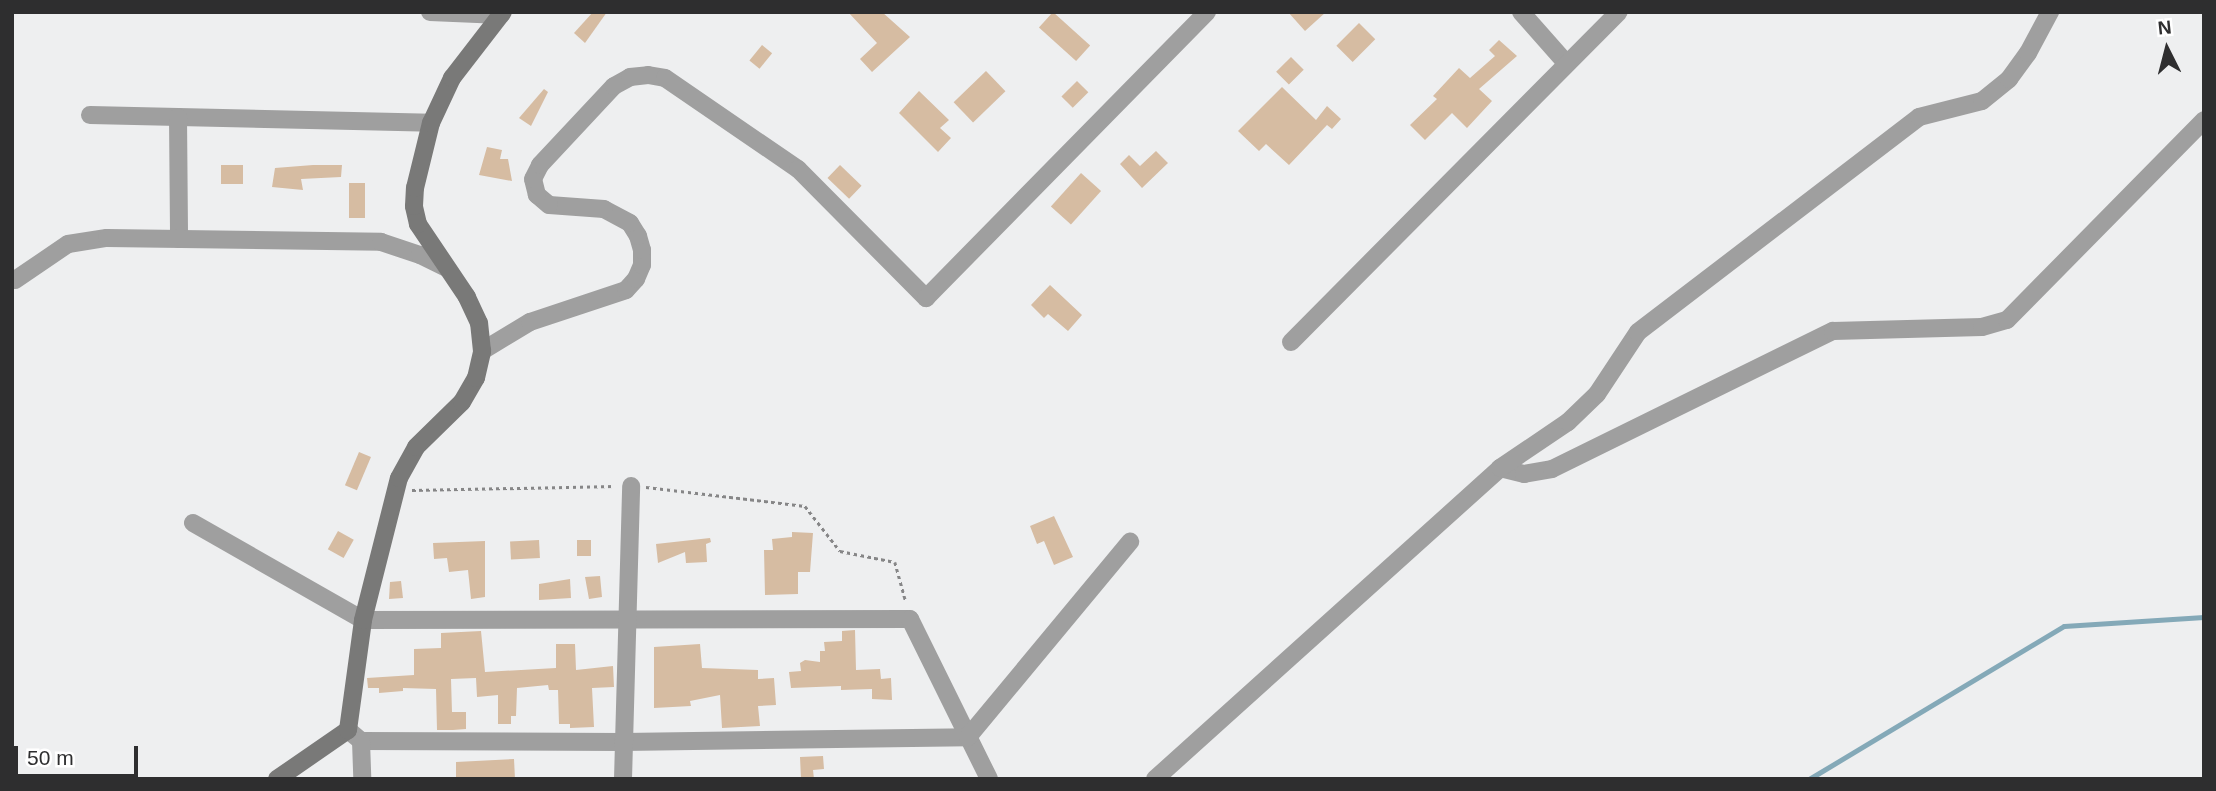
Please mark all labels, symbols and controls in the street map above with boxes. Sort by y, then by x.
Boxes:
north arrow [2132,14,2202,84]
text: N [2157,16,2173,39]
scale bar [18,732,142,776]
text: 50 m [27,746,74,769]

